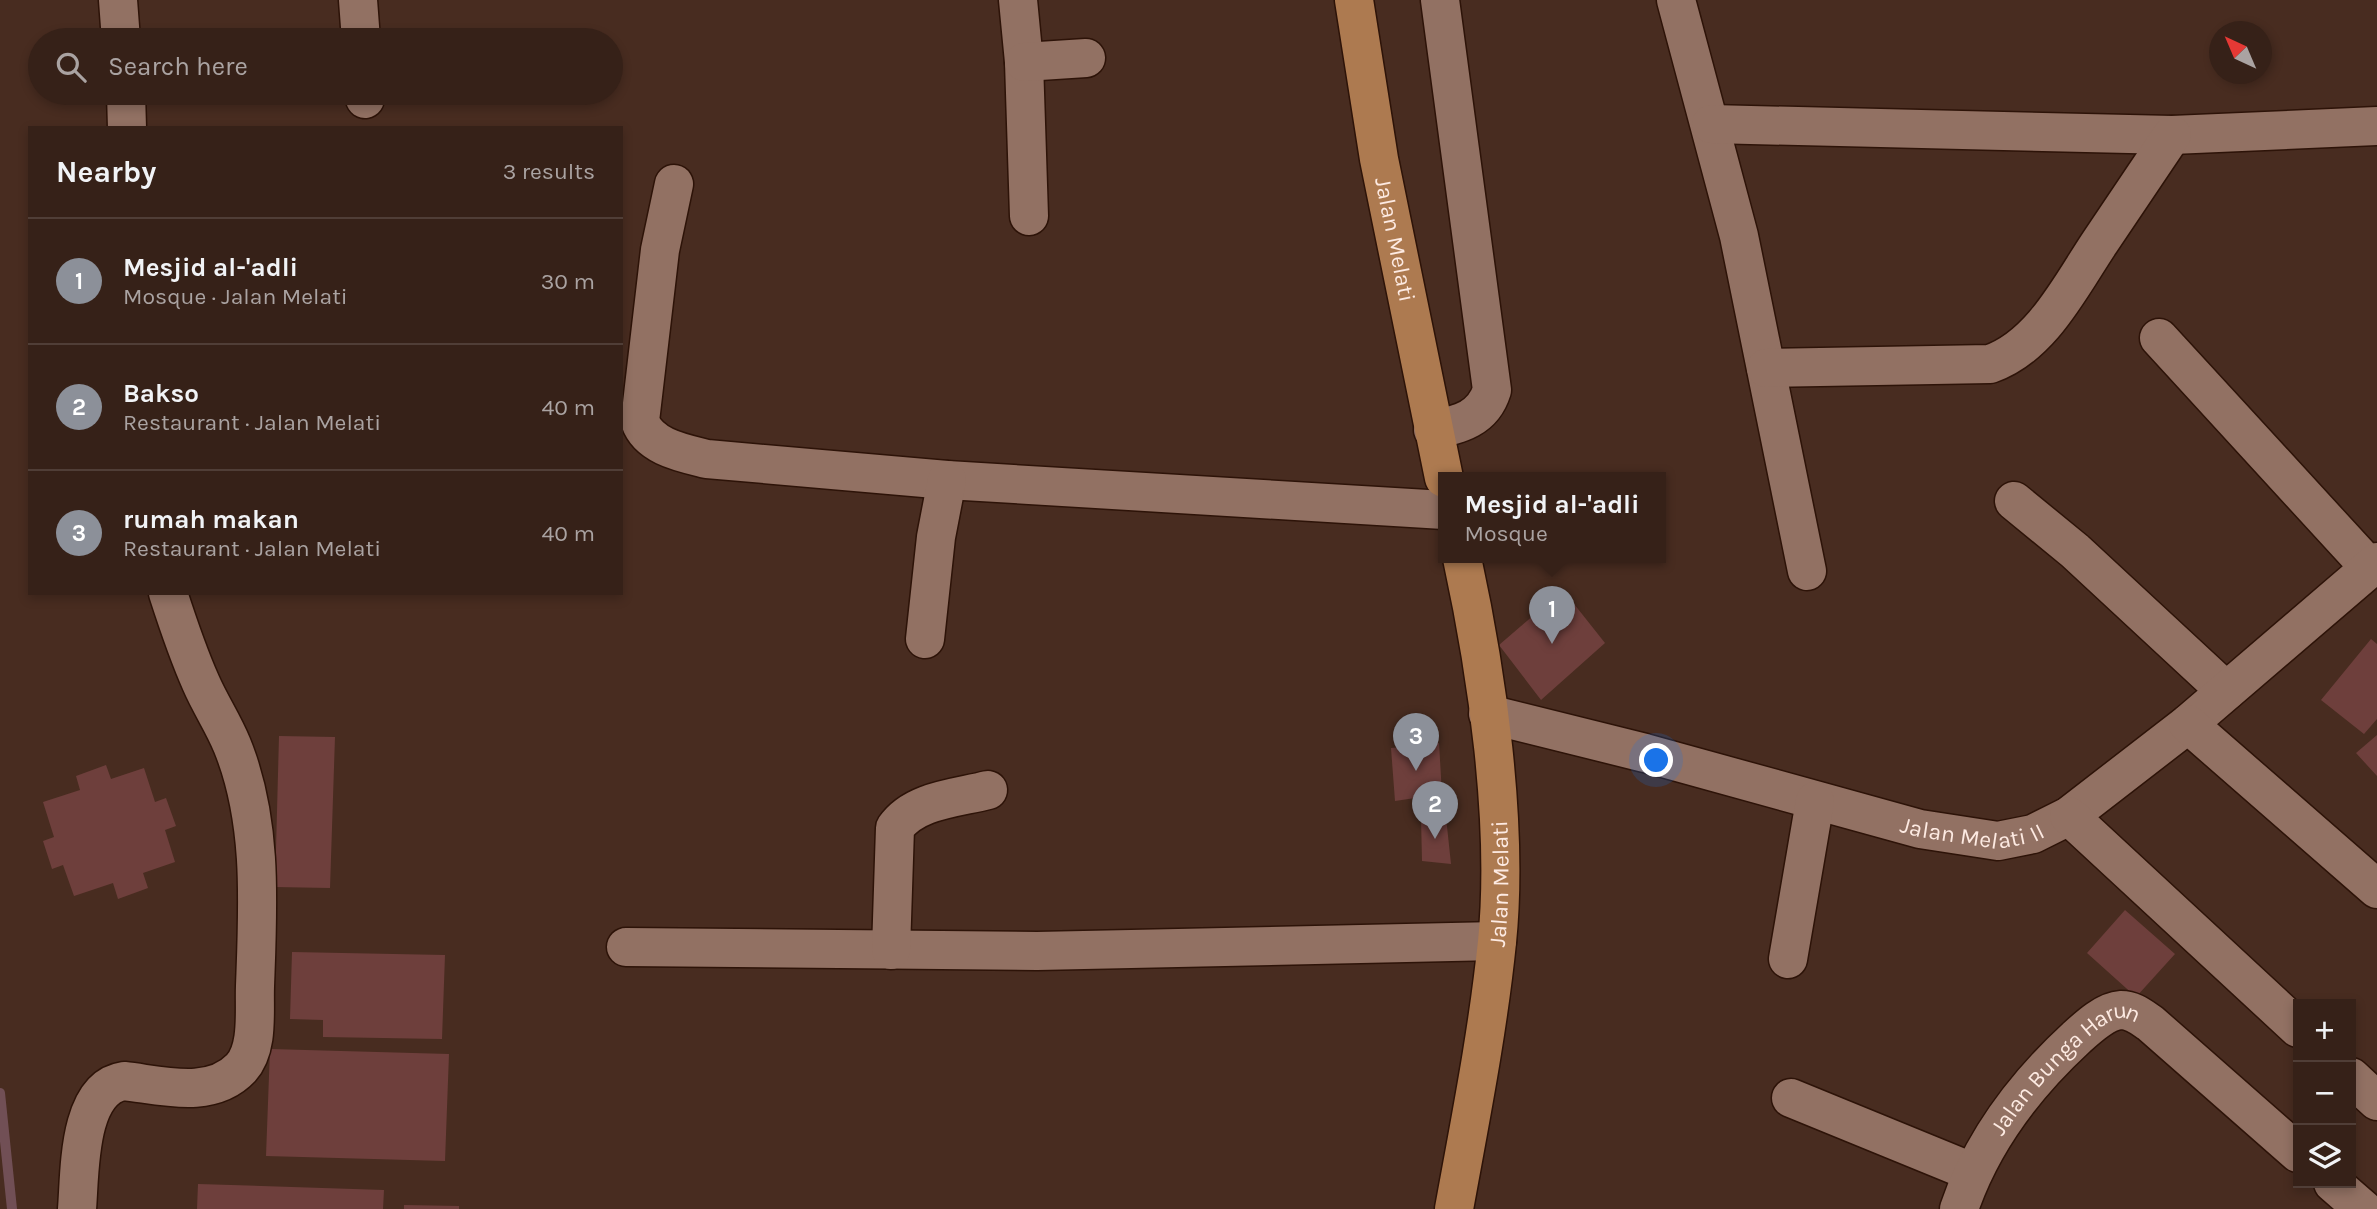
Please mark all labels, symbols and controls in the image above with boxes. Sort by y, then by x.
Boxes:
north arrow [2209,21,2272,84]
search box [28,28,623,105]
icon: search [52,48,90,86]
text: Search here [108,51,248,82]
text: Nearby [56,154,156,190]
text: 3 results [503,158,595,185]
street label: Jalan Melati [1369,175,1421,304]
text: Mesjid al-'adli [123,252,298,283]
text: 1 [75,268,83,295]
text: 30 m [541,268,595,295]
text: Mosque · Jalan Melati [123,283,348,310]
text: Bakso [123,378,199,409]
text: 2 [72,394,86,421]
text: 40 m [542,394,595,421]
text: Restaurant · Jalan Melati [123,409,381,436]
popup [1438,472,1666,563]
text: Mesjid al-'adli [1464,489,1640,520]
text: rumah makan [123,504,299,535]
text: 3 [72,520,86,547]
text: 40 m [542,520,595,547]
text: Mosque [1464,520,1548,547]
text: Restaurant · Jalan Melati [123,535,381,562]
pin: 1 [1529,586,1575,644]
pin: 3 [1393,713,1439,771]
your location [1639,743,1673,777]
pin: 2 [1412,781,1458,839]
street label: Jalan Melati II [1898,811,2049,855]
street label: Jalan Melati [1484,820,1514,948]
street label: Jalan Bunga Harun [1985,996,2145,1140]
map controls [2293,999,2356,1188]
button: + [2293,999,2356,1062]
button: − [2293,1062,2356,1125]
button: layers [2293,1125,2356,1188]

